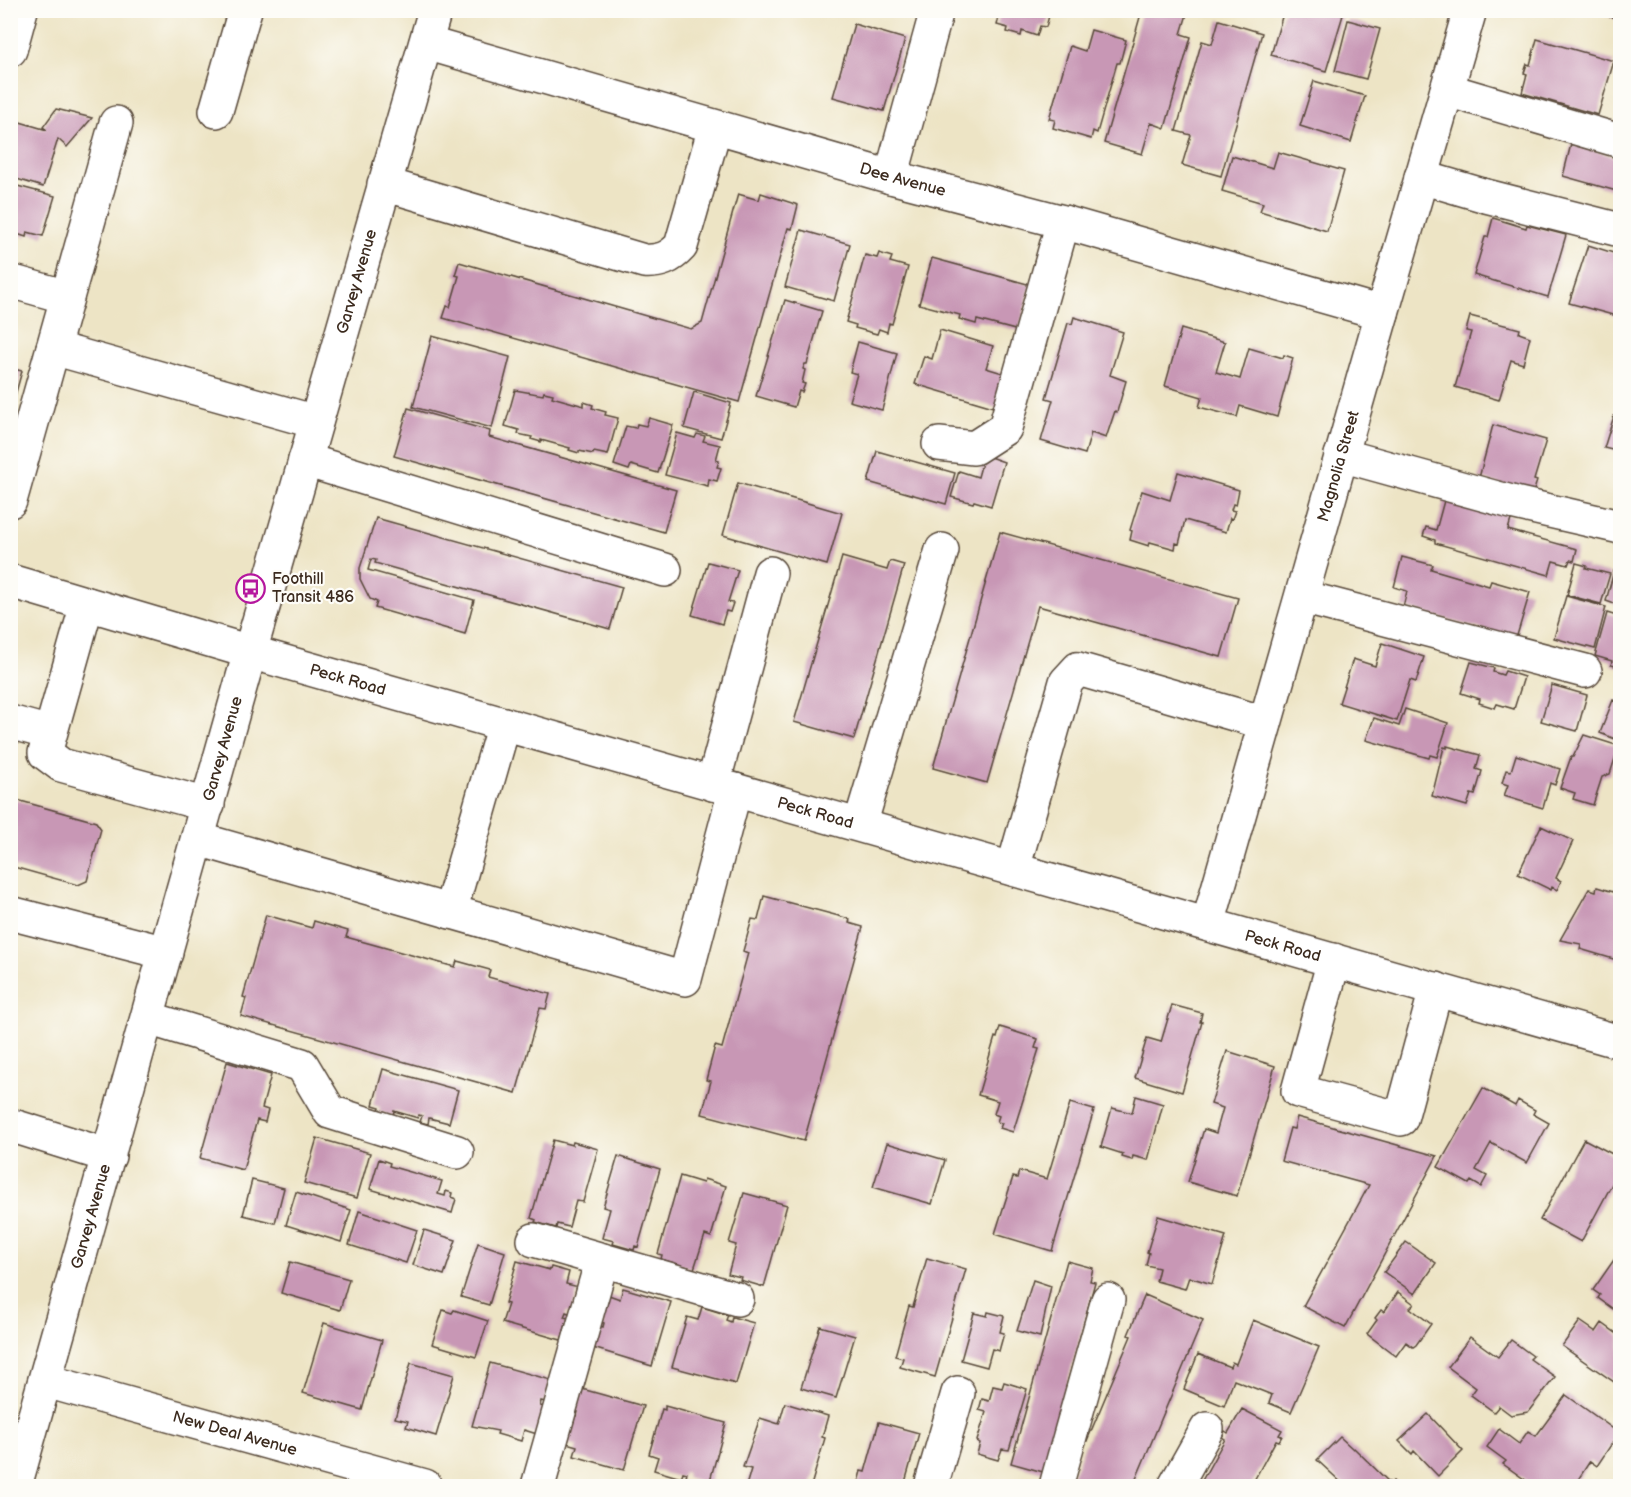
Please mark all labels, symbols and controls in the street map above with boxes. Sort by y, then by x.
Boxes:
street label: Dee Avenue [857,159,948,201]
street label: Garvey Avenue [333,227,381,336]
street label: Magnolia Street [1314,408,1363,524]
place label: Foothill Transit 486 [272,570,354,607]
bus stop icon: Foothill Transit 486 [235,572,267,604]
street label: Peck Road [308,660,388,700]
street label: Garvey Avenue [199,694,247,803]
street label: Peck Road [775,793,856,833]
street label: Peck Road [1242,926,1323,966]
street label: Garvey Avenue [67,1161,115,1271]
street label: New Deal Avenue [171,1407,300,1460]

